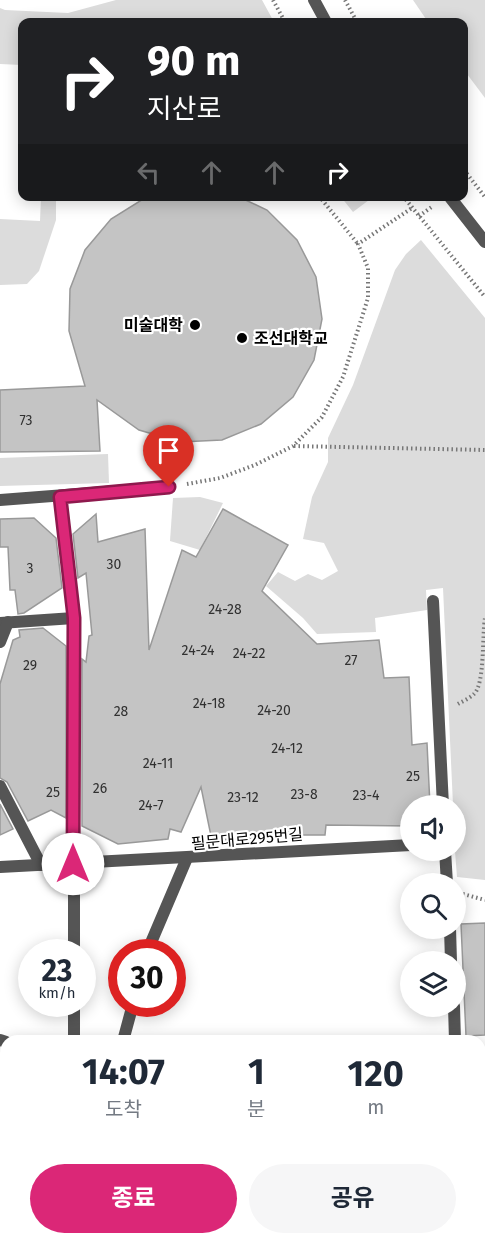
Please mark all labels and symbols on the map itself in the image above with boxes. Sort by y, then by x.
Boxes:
place label: 미술대학 [124,316,183,335]
marker: 미술대학 [188,318,202,332]
place label: 조선대학교 [254,329,328,348]
marker: 조선대학교 [235,331,249,345]
house number: 73 [19,412,33,429]
pin [143,425,194,487]
house number: 30 [107,556,122,573]
house number: 3 [27,560,34,577]
house number: 24-28 [208,601,242,618]
house number: 24-24 [182,642,215,659]
house number: 24-22 [233,645,265,662]
house number: 27 [344,652,358,669]
house number: 29 [23,657,37,674]
house number: 24-18 [193,695,225,712]
house number: 24-20 [257,702,291,719]
house number: 28 [114,703,129,720]
house number: 24-12 [271,740,303,757]
house number: 24-11 [143,755,173,772]
house number: 25 [406,768,420,785]
house number: 26 [93,780,107,797]
house number: 25 [46,784,60,801]
house number: 23-8 [290,786,318,803]
house number: 23-4 [353,787,380,804]
house number: 23-12 [227,789,259,806]
house number: 24-7 [138,797,164,814]
street label: 필문대로295번길 [190,825,304,853]
position arrow [41,832,105,896]
speed limit sign: 30 [108,939,186,1017]

